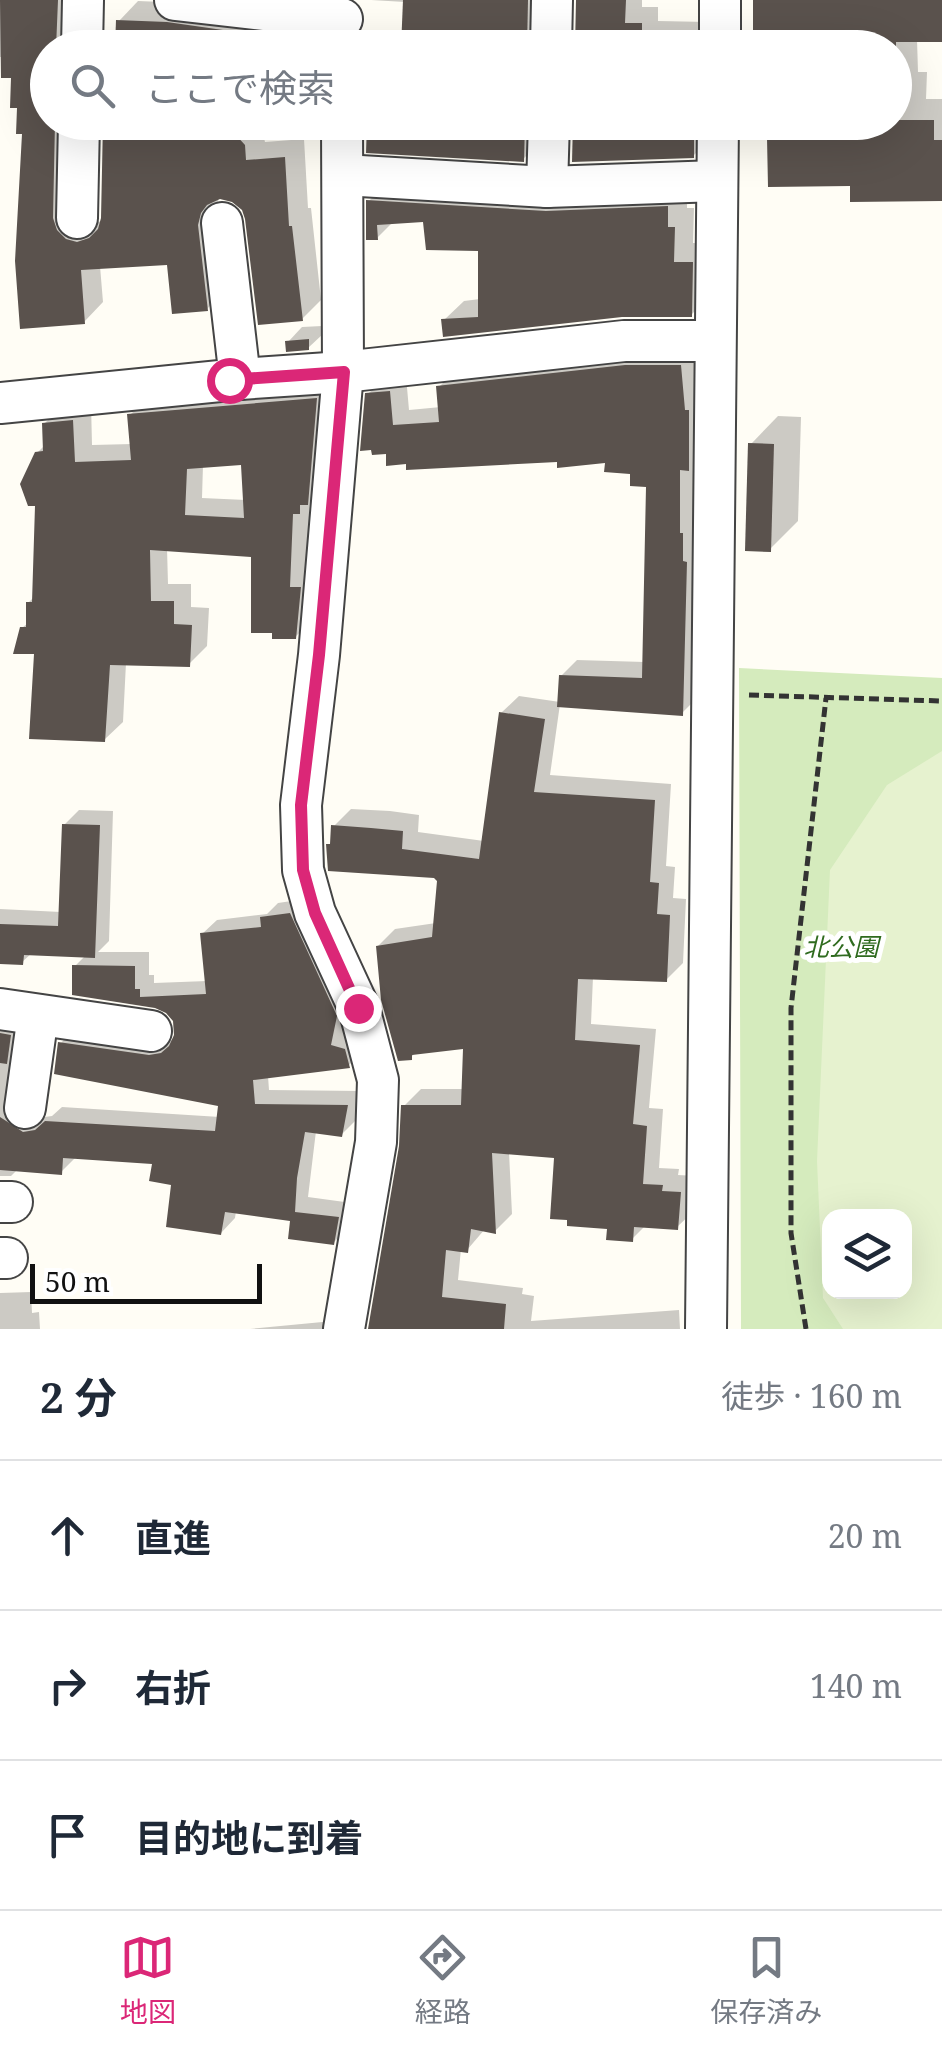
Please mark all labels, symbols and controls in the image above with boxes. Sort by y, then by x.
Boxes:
search box [30,30,912,140]
icon: search [65,58,120,113]
text: ここで検索 [145,61,335,113]
route start [207,358,253,404]
park label: 北公園 [803,929,881,963]
route end [336,986,382,1032]
map controls [822,1209,912,1299]
button: layers [822,1209,912,1299]
scale bar [30,1259,262,1304]
text: 50 m [45,1262,110,1300]
text: 2 分 [40,1368,117,1425]
text: 徒歩 · 160 m [721,1374,902,1417]
icon: ahead [40,1508,95,1563]
text: 直進 [135,1511,211,1563]
text: 20 m [828,1514,902,1557]
icon: right [40,1658,95,1713]
text: 右折 [135,1661,211,1713]
text: 140 m [810,1664,902,1707]
icon: arrive [40,1808,95,1863]
text: 目的地に到着 [135,1811,363,1863]
tab: 地図 [120,1930,176,2030]
tab: 経路 [415,1930,471,2030]
tab: 保存済み [710,1930,822,2030]

